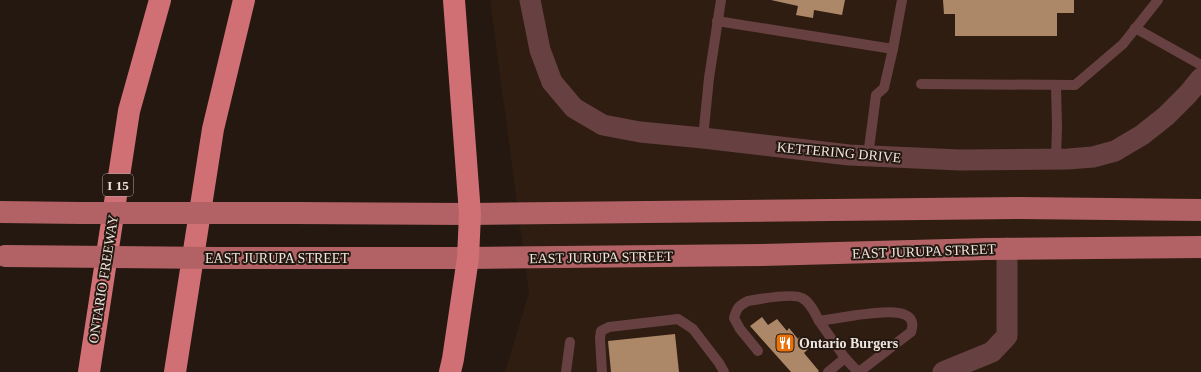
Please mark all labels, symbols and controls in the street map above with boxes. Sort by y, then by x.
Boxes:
street label: KETTERING DRIVE [776,140,902,165]
road number: I 15 [103,174,133,196]
street label: ONTARIO FREEWAY [86,214,121,345]
street label: EAST JURUPA STREET [852,241,997,262]
street label: EAST JURUPA STREET [529,249,674,266]
street label: EAST JURUPA STREET [205,251,349,266]
restaurant icon: Ontario Burgers [774,332,796,354]
place label: Ontario Burgers [799,336,899,351]

